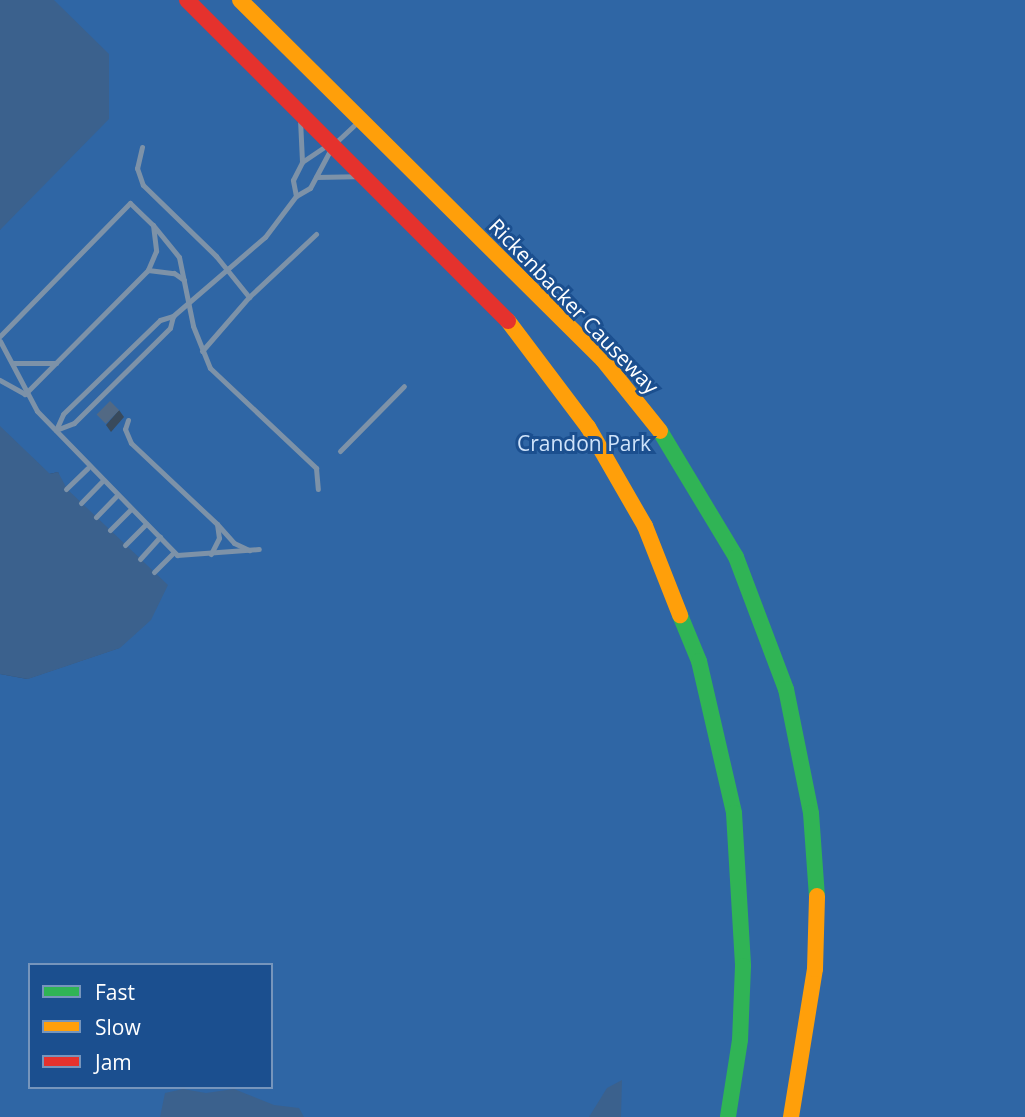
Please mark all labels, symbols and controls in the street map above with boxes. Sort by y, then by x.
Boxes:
street label: Rickenbacker Causeway [484,213,664,399]
park label: Crandon Park [517,430,651,456]
legend [28,963,273,1089]
text: Fast [95,978,135,1006]
text: Slow [95,1013,141,1041]
text: Jam [95,1048,132,1076]

